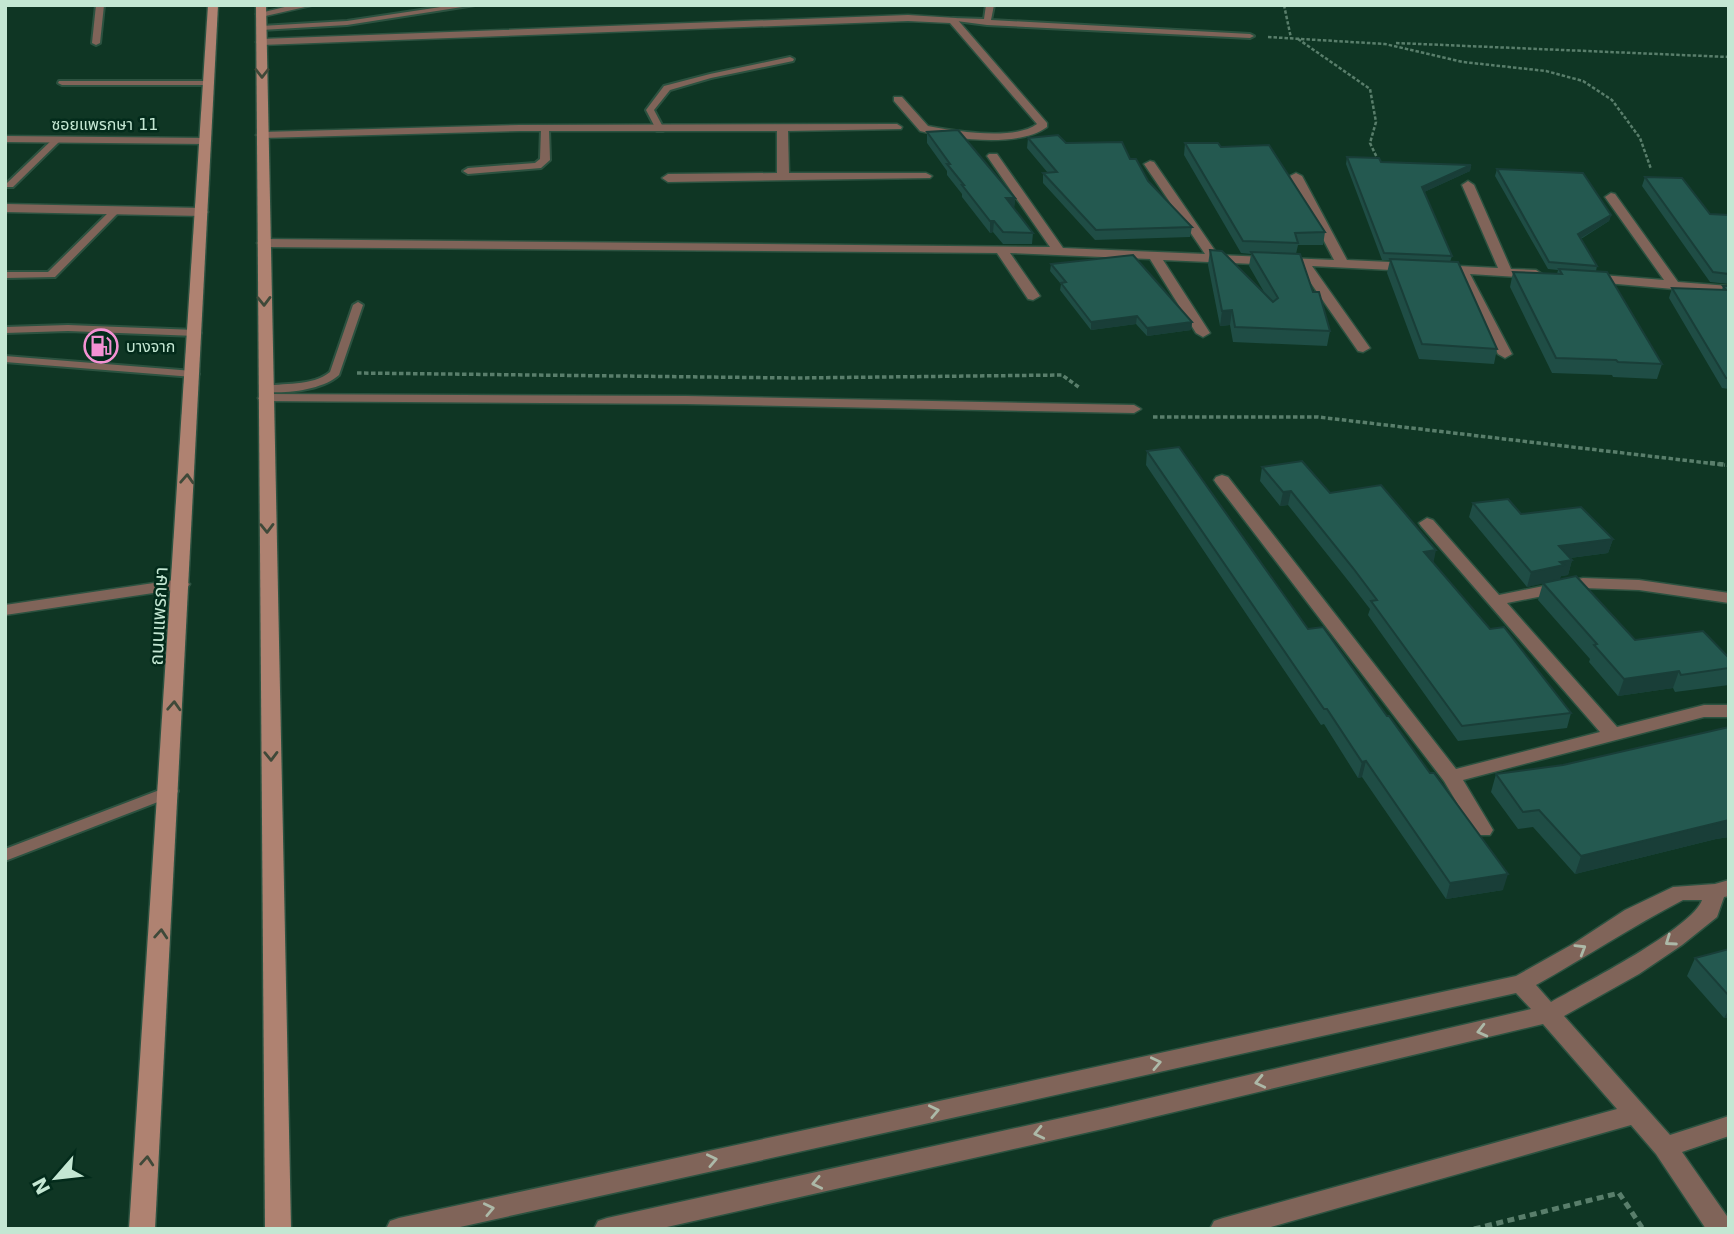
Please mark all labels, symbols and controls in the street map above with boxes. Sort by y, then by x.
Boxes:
one-way arrow [254,69,270,79]
street label: ซอยแพรกษา 11 [51,115,159,134]
one-way arrow [256,296,272,307]
fuel station icon: บางจาก [82,327,120,365]
place label: บางจาก [126,337,175,356]
one-way arrow [179,474,194,485]
one-way arrow [259,524,275,534]
street label: ถนนแพรกษา [144,566,172,666]
one-way arrow [166,701,181,712]
one-way arrow [263,751,278,762]
one-way arrow [153,928,168,939]
one-way arrow [1665,933,1678,945]
one-way arrow [1573,945,1586,958]
one-way arrow [1476,1023,1488,1037]
one-way arrow [1150,1056,1162,1071]
one-way arrow [1254,1074,1266,1088]
one-way arrow [928,1105,940,1120]
one-way arrow [1033,1125,1045,1140]
north arrow [21,1143,91,1213]
one-way arrow [706,1154,718,1169]
one-way arrow [139,1155,154,1166]
text: N [28,1174,54,1198]
one-way arrow [811,1174,823,1189]
one-way arrow [483,1203,495,1217]

